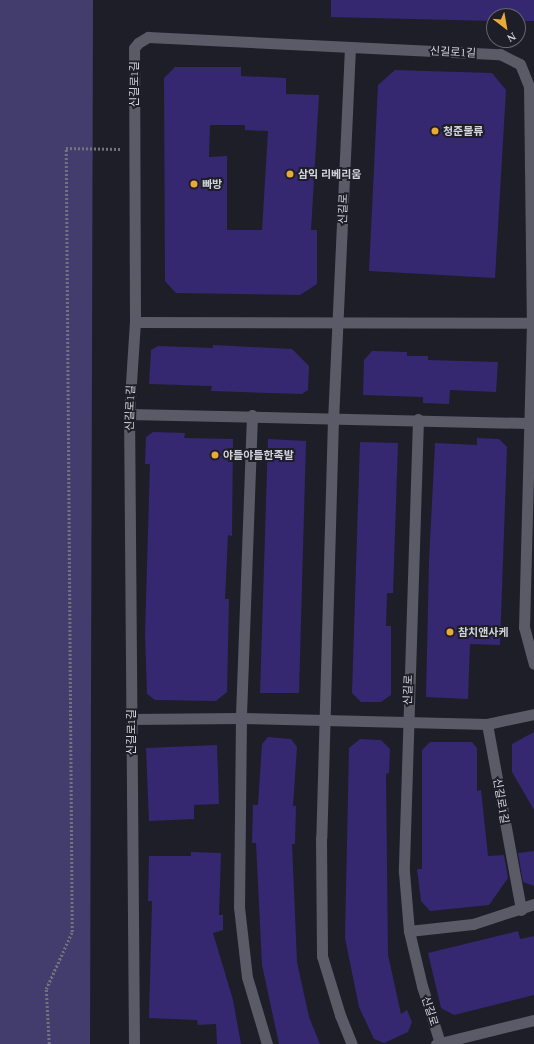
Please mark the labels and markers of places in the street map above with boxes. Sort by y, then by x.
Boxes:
place label: 청준물류 [443,124,483,138]
marker: 청준물류 [430,126,440,136]
place label: 삼익 리베리움 [298,167,361,181]
marker: 삼익 리베리움 [285,169,295,179]
place label: 빠방 [202,177,222,191]
marker: 빠방 [189,179,199,189]
place label: 야들야들한족발 [223,448,294,462]
marker: 야들야들한족발 [210,450,220,460]
place label: 참치앤사케 [458,625,509,639]
marker: 참치앤사케 [445,627,455,637]

